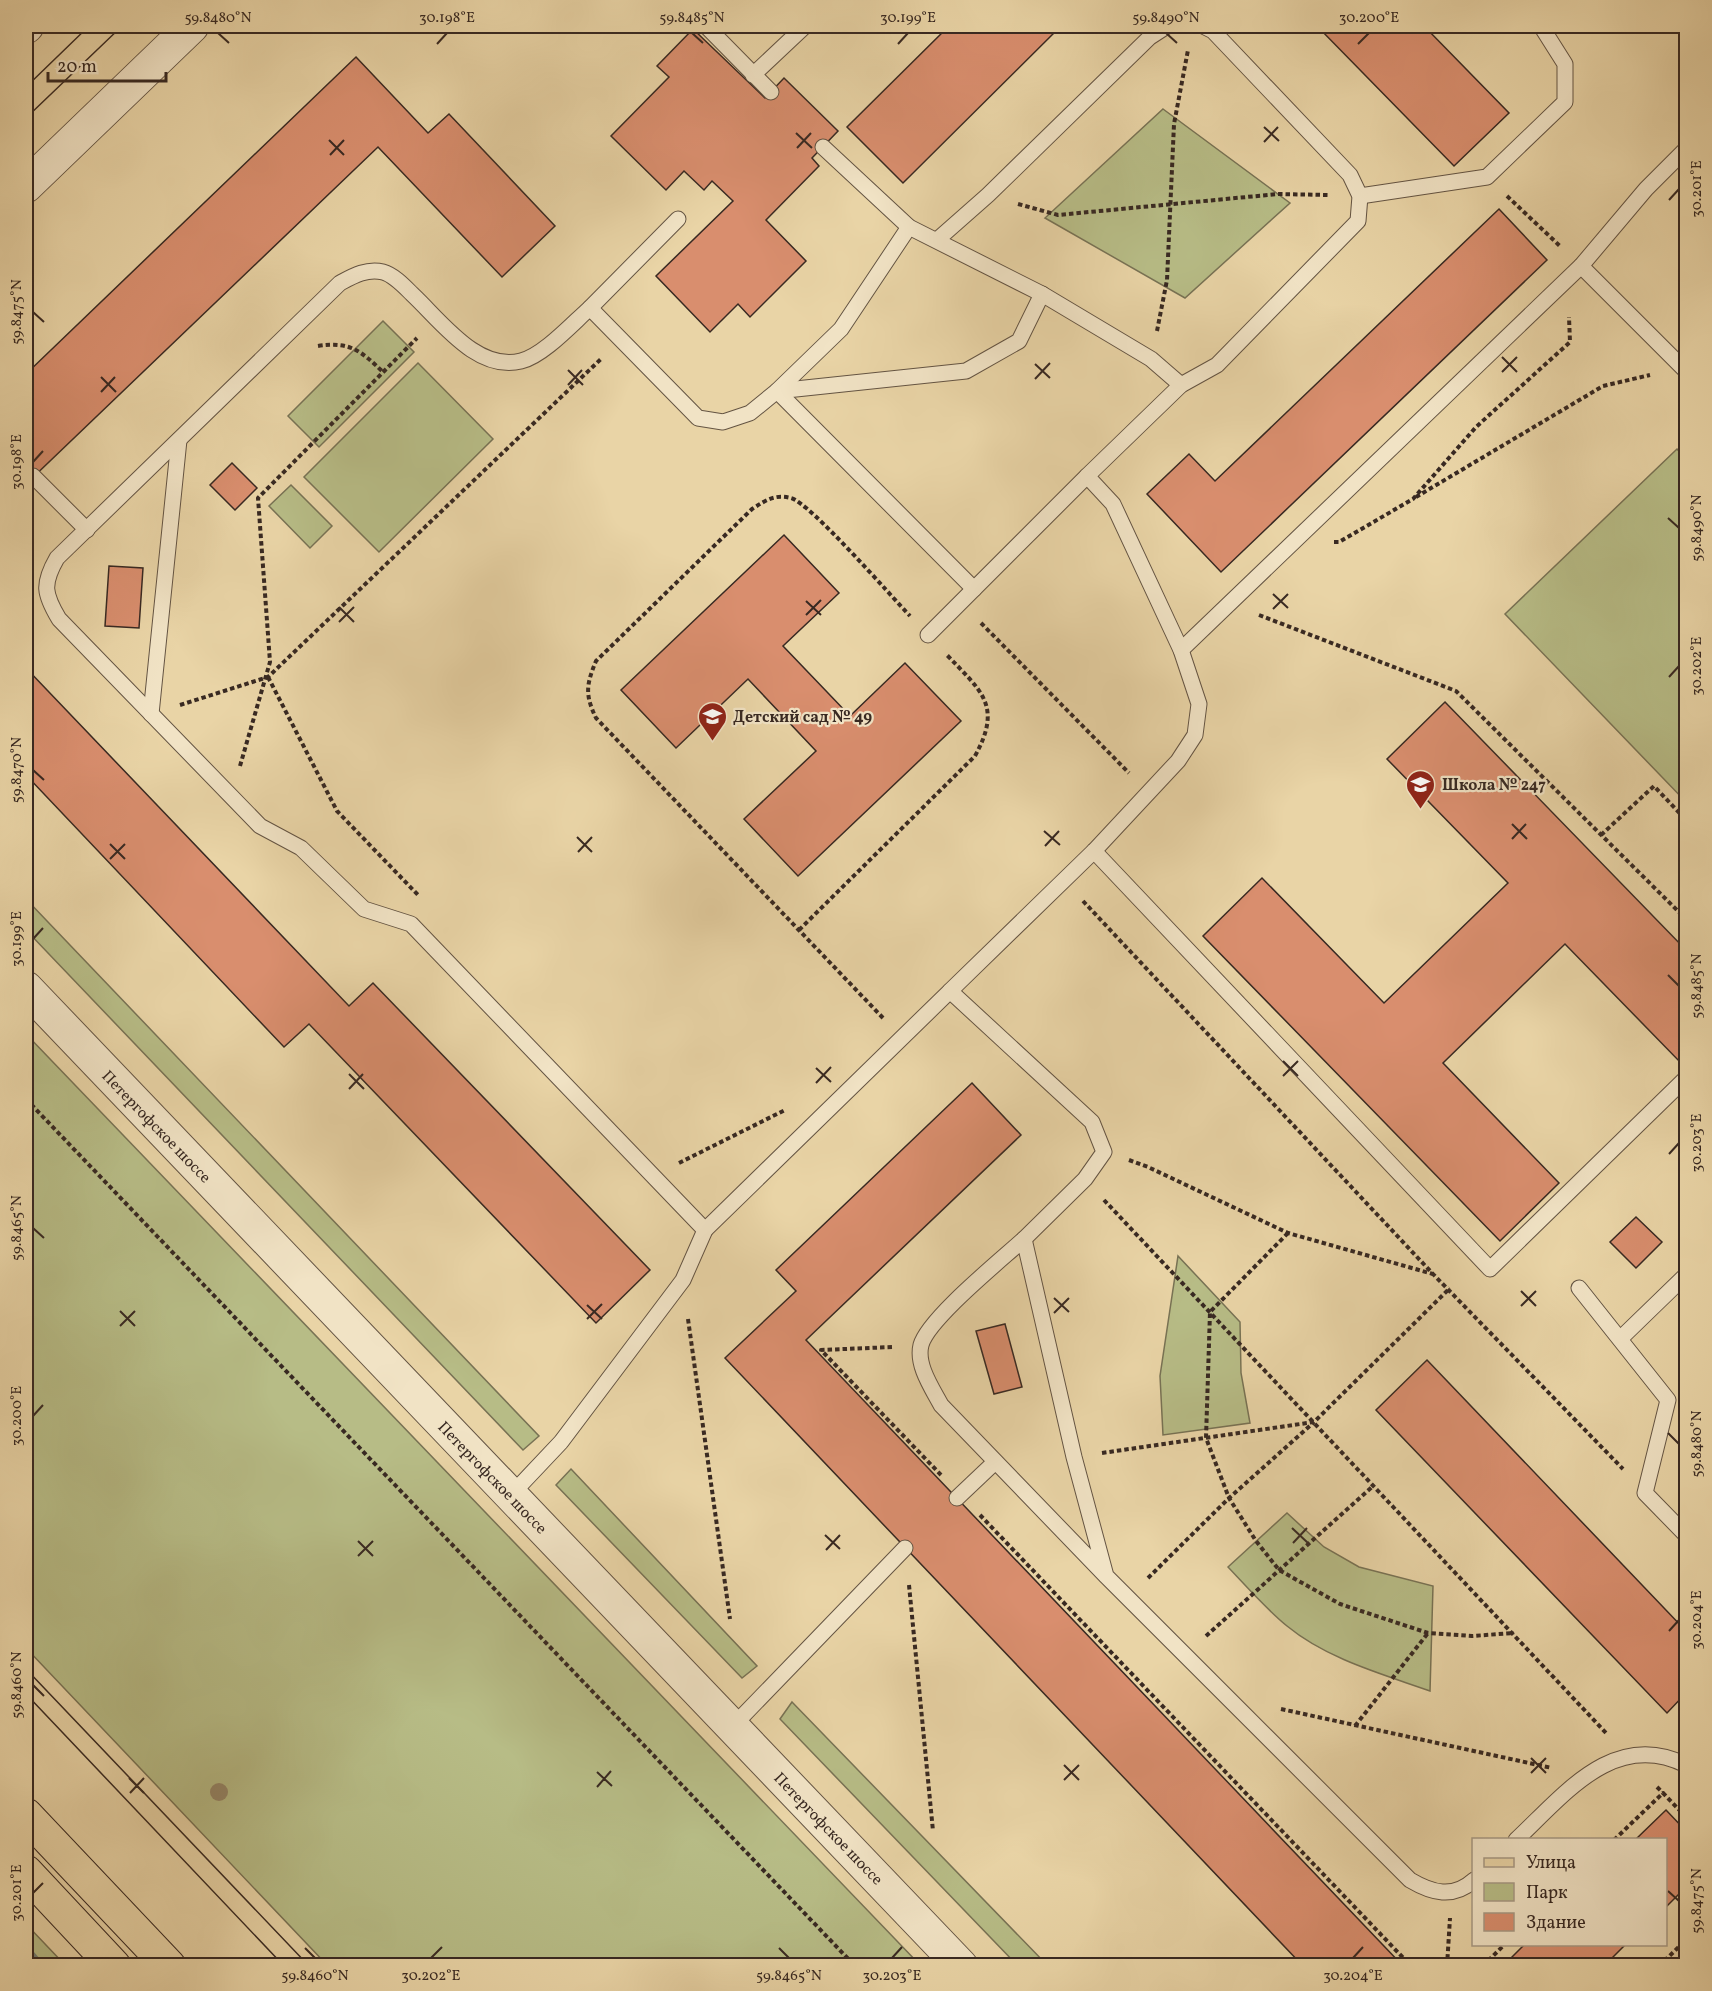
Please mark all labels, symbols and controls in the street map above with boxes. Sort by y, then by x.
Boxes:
text: 59.8480°N [184,8,252,29]
text: 30.198°E [419,8,475,29]
text: 59.8485°N [659,8,725,29]
text: 30.199°E [880,8,936,29]
text: 59.8490°N [1132,8,1200,29]
text: 30.200°E [1339,8,1399,29]
scale bar [48,45,166,83]
text: 20 m [57,55,97,80]
text: 30.201°E [1687,160,1708,218]
text: 59.8475°N [7,279,28,345]
text: 30.198°E [7,434,28,490]
text: 59.8490°N [1687,494,1708,562]
text: 30.202°E [1687,636,1708,696]
school or university icon: Детский сад № 49 [696,700,728,742]
place label: Детский сад № 49 [733,707,872,729]
text: 59.8470°N [7,737,28,803]
school or university icon: Школа № 247 [1405,768,1437,810]
place label: Школа № 247 [1442,775,1546,797]
text: 30.199°E [7,911,28,967]
text: 59.8485°N [1687,953,1708,1019]
street label: Петергофское шоссе [96,1066,215,1189]
text: 30.203°E [1687,1114,1708,1172]
text: 59.8465°N [7,1195,28,1261]
text: 30.200°E [7,1386,28,1446]
text: 59.8480°N [1687,1410,1708,1478]
street label: Петергофское шоссе [432,1417,551,1540]
text: 30.204°E [1687,1590,1708,1650]
text: 59.8460°N [7,1651,28,1719]
street label: Петергофское шоссе [768,1768,887,1891]
legend [1472,1838,1667,1946]
text: Улица [1526,1851,1576,1876]
text: 30.201°E [7,1864,28,1922]
text: 59.8475°N [1687,1868,1708,1934]
text: Парк [1526,1881,1568,1906]
text: Здание [1526,1911,1586,1936]
text: 59.8460°N [281,1966,349,1987]
text: 30.202°E [401,1966,461,1987]
text: 59.8465°N [756,1966,822,1987]
text: 30.203°E [863,1966,921,1987]
text: 30.204°E [1323,1966,1383,1987]

